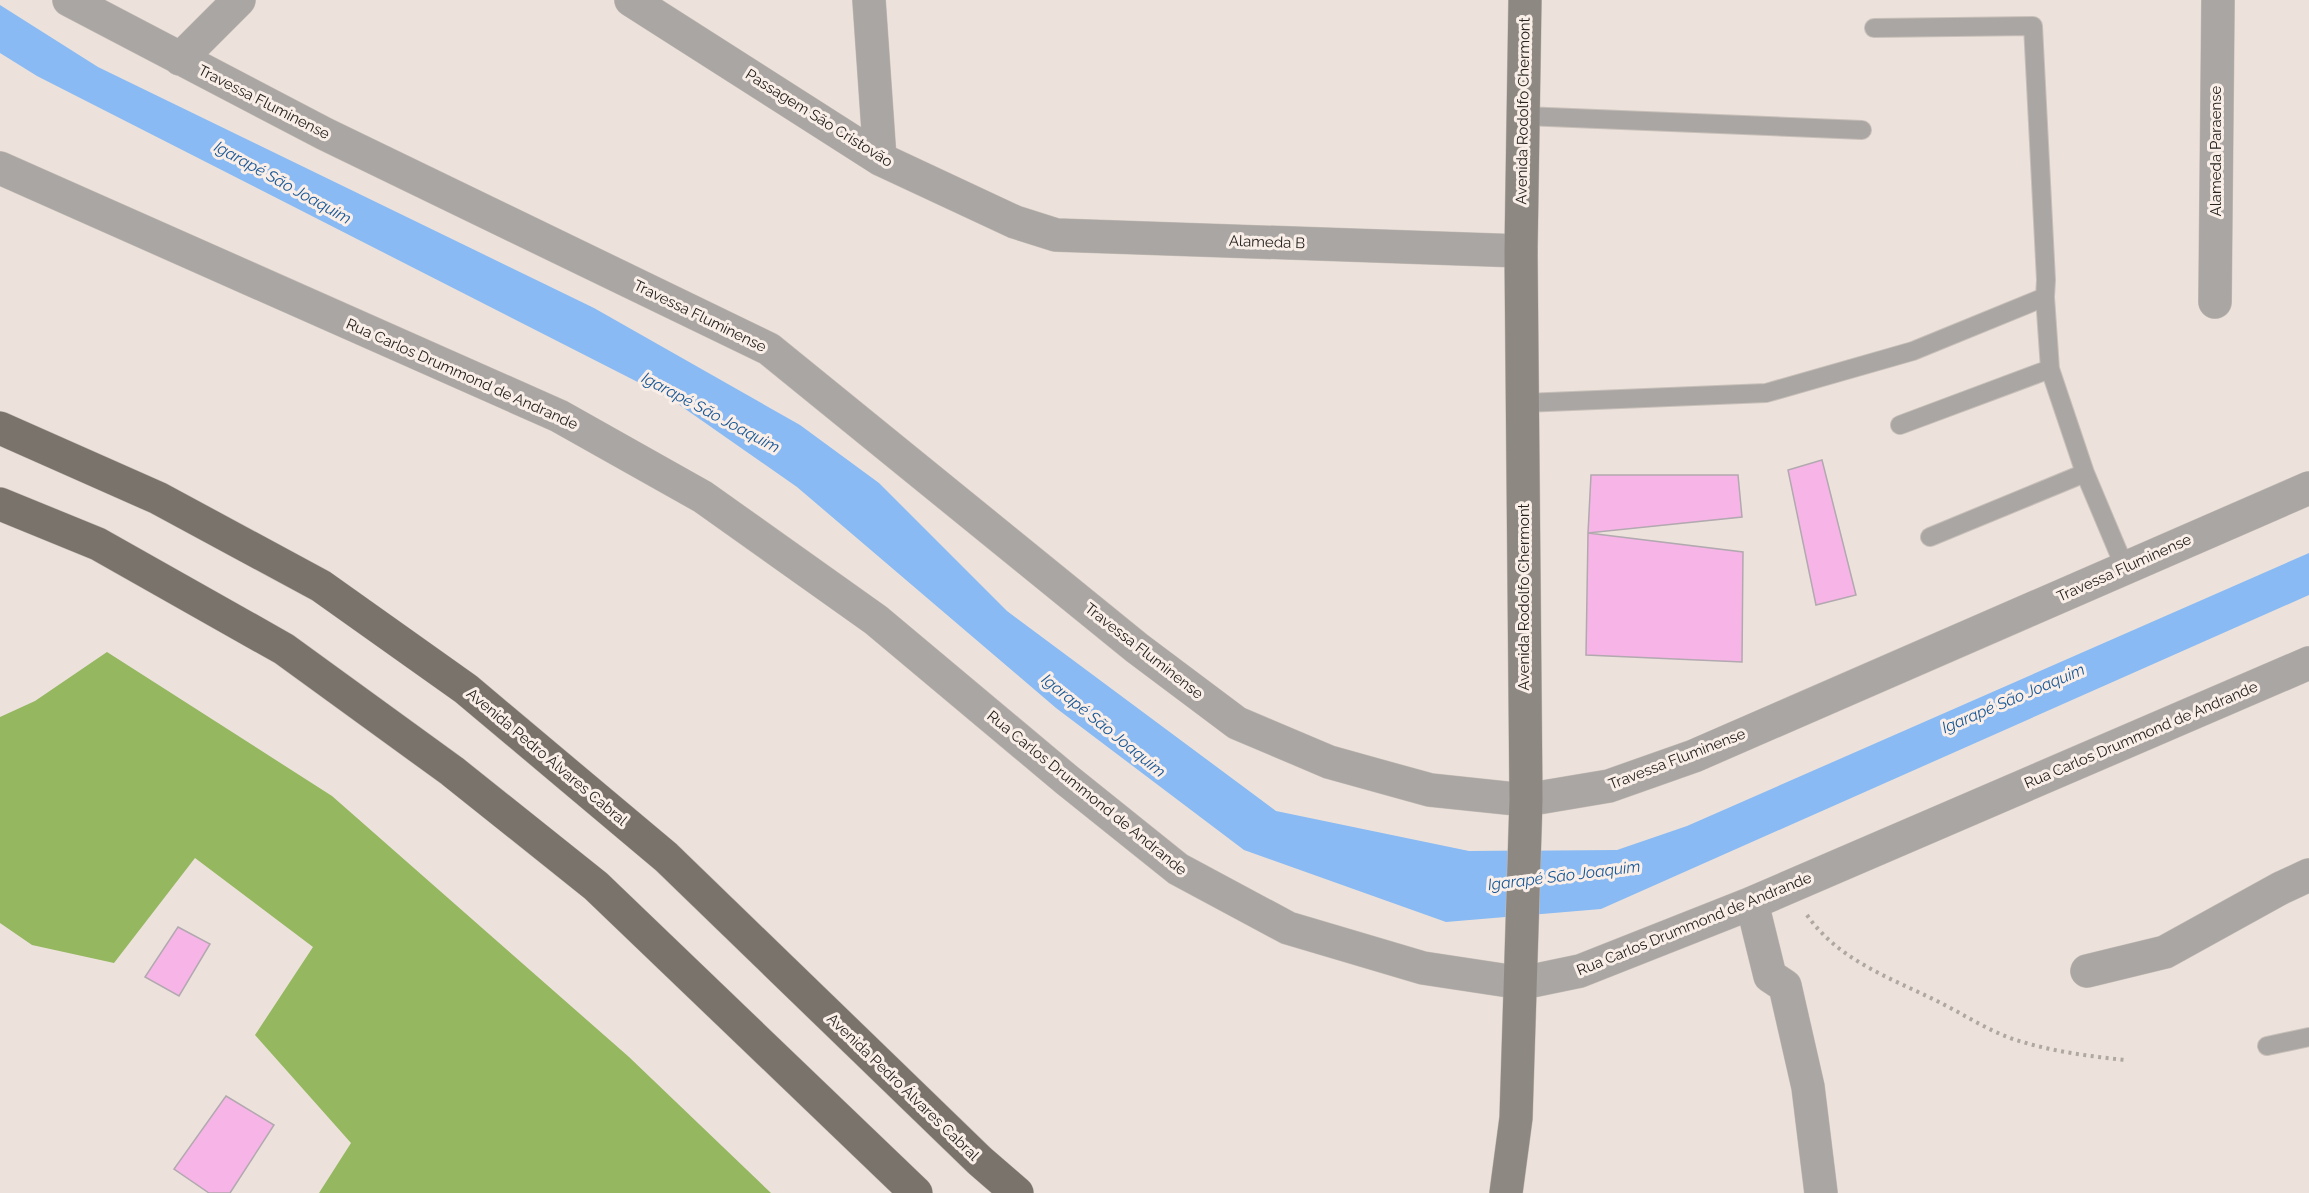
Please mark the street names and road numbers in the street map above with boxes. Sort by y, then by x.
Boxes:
street label: Avenida Rodolfo Chermont [1512,17,1534,205]
street label: Travessa Fluminense [195,61,333,143]
street label: Passagem São Cristovão [742,65,896,171]
street label: Alameda Paraense [2207,85,2225,216]
street label: Alameda B [1229,232,1305,252]
street label: Travessa Fluminense [631,276,769,356]
street label: Rua Carlos Drummond de Andrande [343,315,581,433]
street label: Avenida Rodolfo Chermont [1515,503,1533,691]
street label: Travessa Fluminense [2054,530,2194,606]
street label: Travessa Fluminense [1081,599,1207,703]
street label: Rua Carlos Drummond de Andrande [2022,677,2261,792]
street label: Avenida Pedro Álvares Cabral [463,684,632,830]
street label: Rua Carlos Drummond de Andrande [984,707,1191,879]
street label: Travessa Fluminense [1606,725,1748,793]
street label: Rua Carlos Drummond de Andrande [1574,868,1814,979]
street label: Avenida Pedro Álvares Cabral [823,1010,983,1165]

